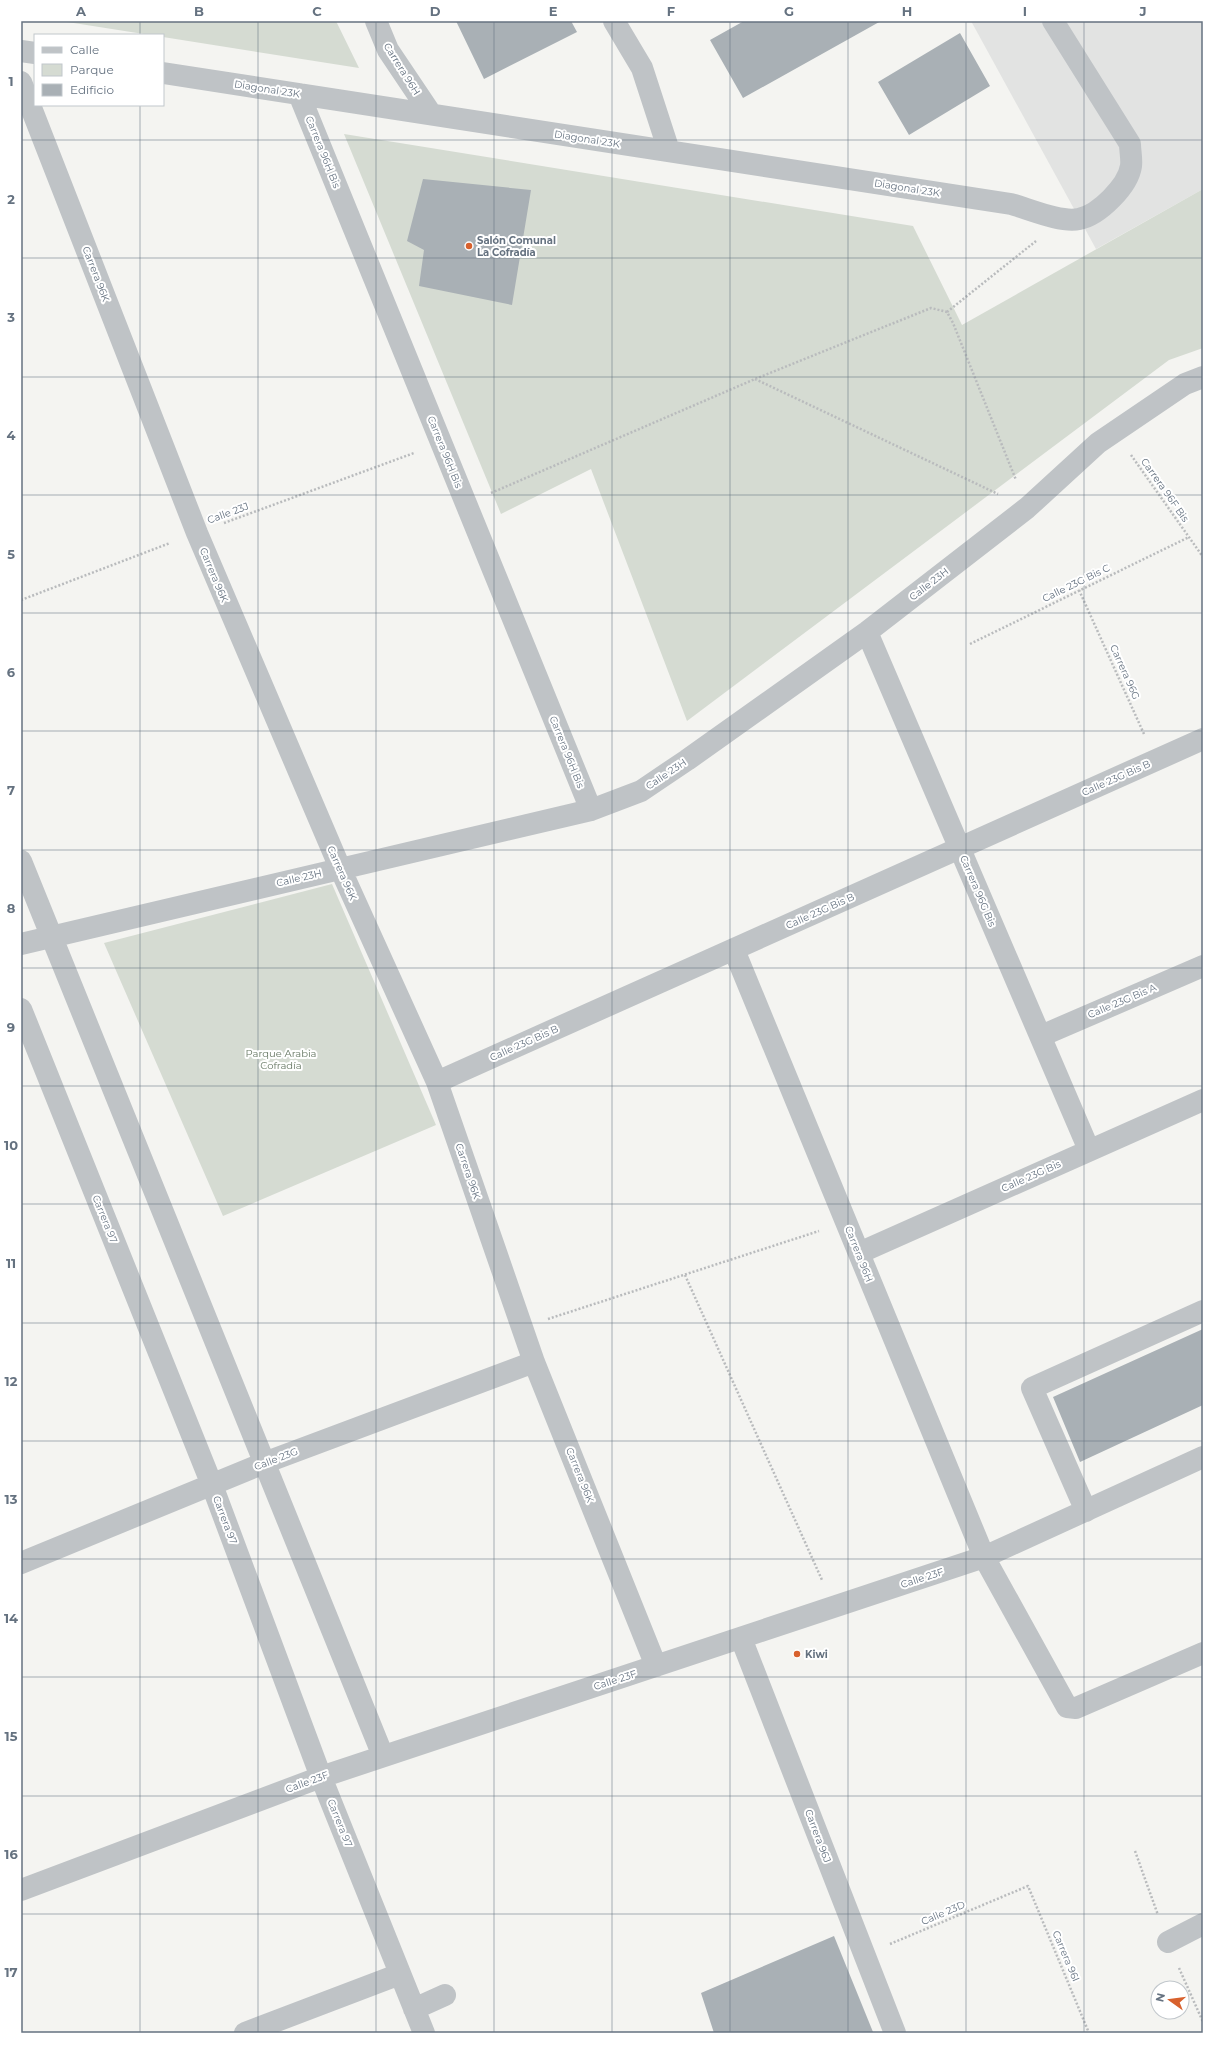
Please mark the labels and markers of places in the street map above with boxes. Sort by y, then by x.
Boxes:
place label: Salón Comunal La Cofradía [477,234,556,259]
marker: Salón Comunal La Cofradía [464,241,474,251]
place label: Kiwi [805,1648,828,1661]
marker: Kiwi [792,1649,802,1659]

